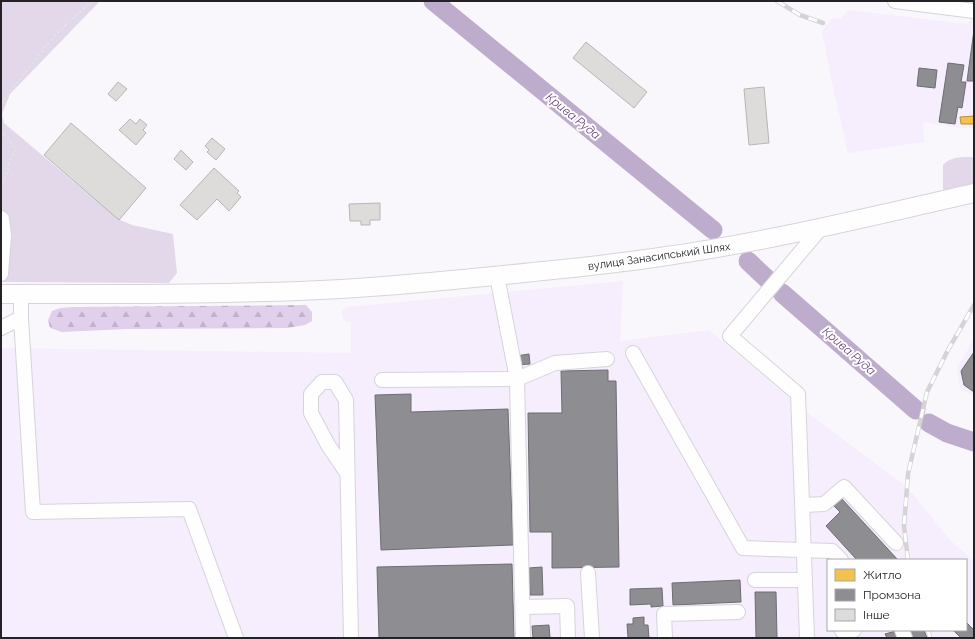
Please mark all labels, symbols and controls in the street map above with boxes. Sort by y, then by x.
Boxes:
water label: Крива Руда [543,90,603,142]
street label: вулиця Занасипський Шлях [587,240,732,273]
water label: Крива Руда [820,324,878,378]
legend [827,559,967,631]
text: Житло [863,568,902,582]
text: Промзона [863,588,921,602]
text: Інше [863,608,890,622]

